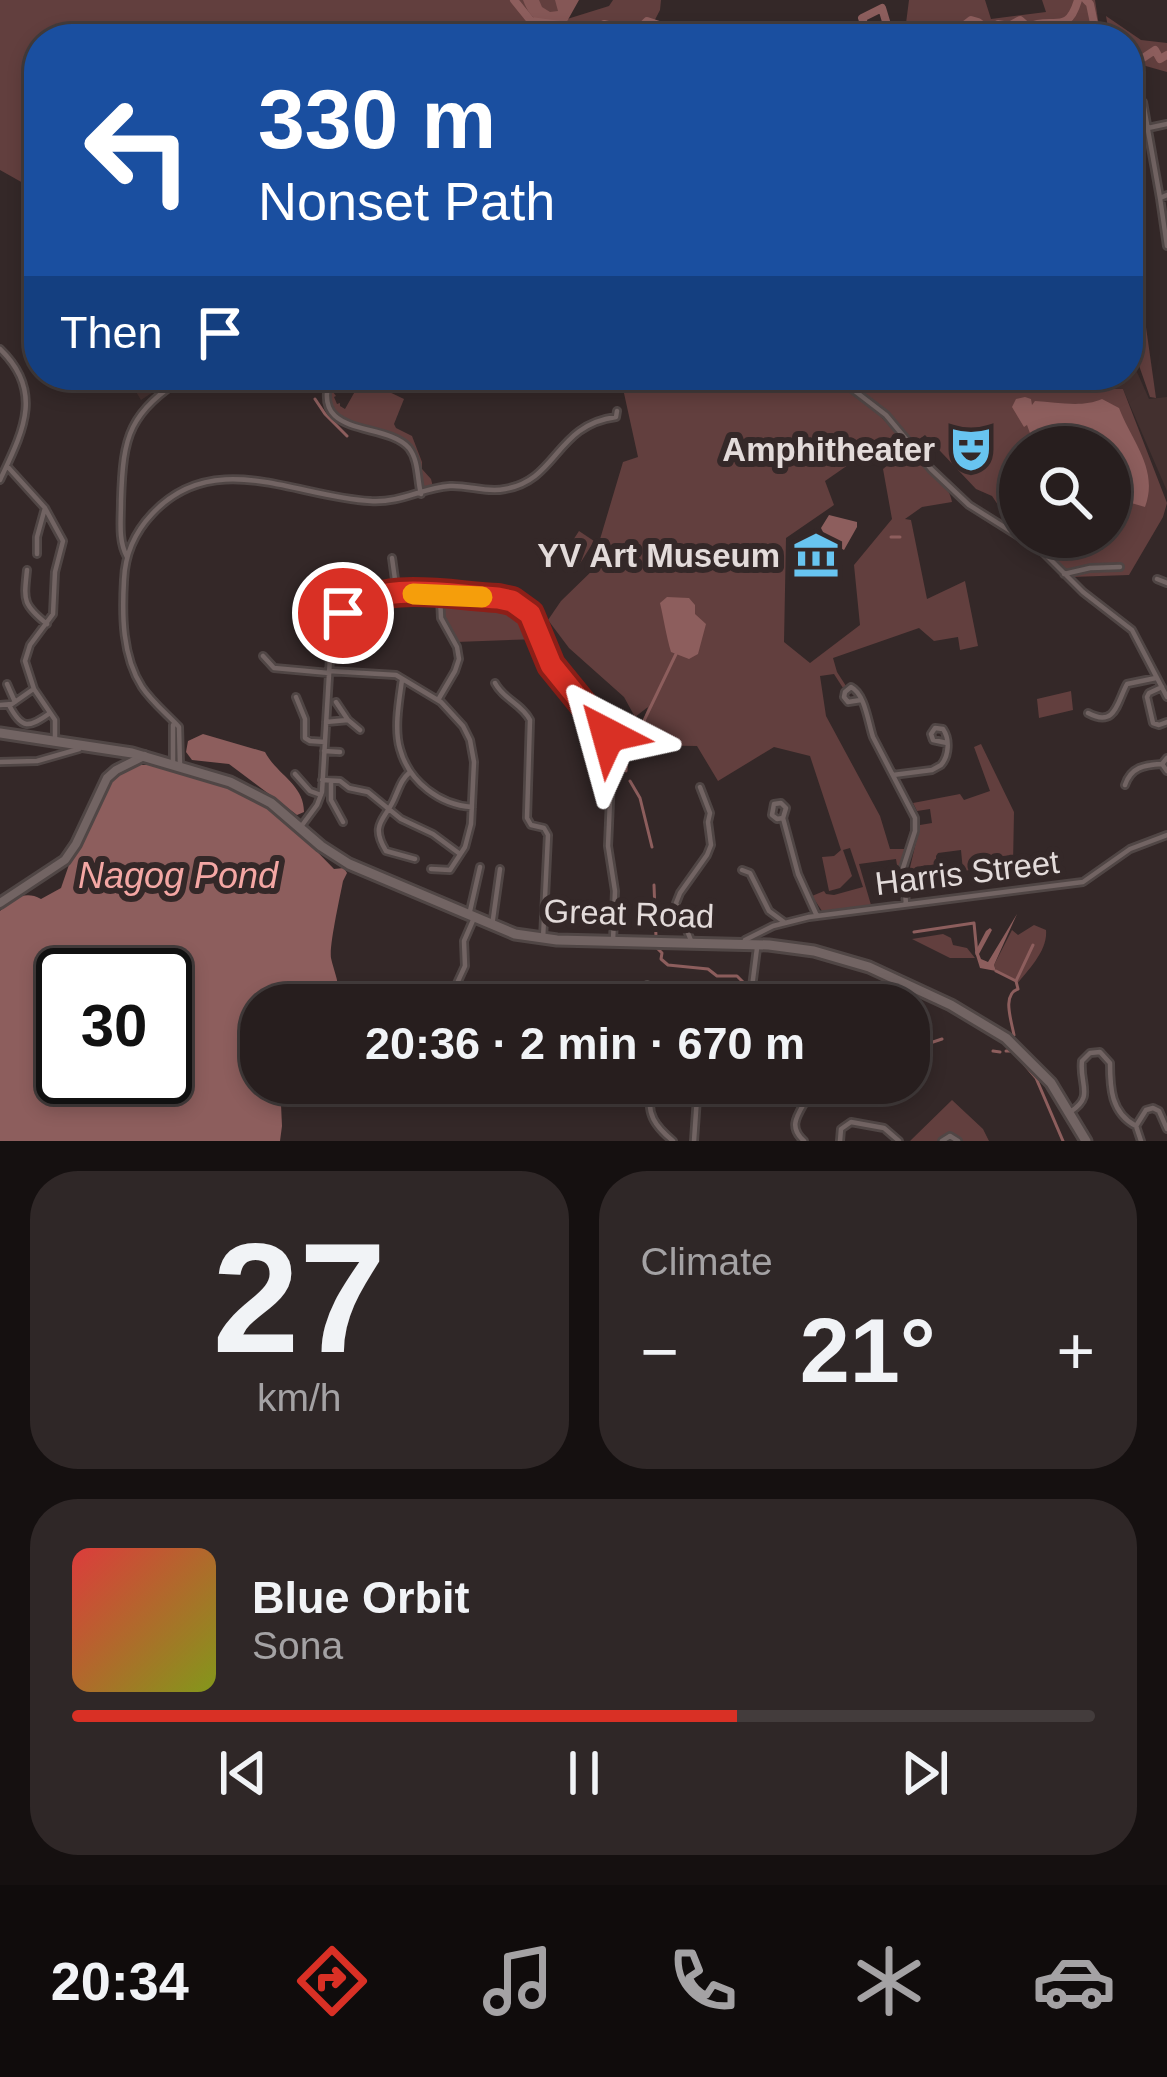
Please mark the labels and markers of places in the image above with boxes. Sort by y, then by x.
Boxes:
theatre icon: Amphitheater [946,424,996,474]
place label: Amphitheater [722,431,935,468]
museum icon: YV Art Museum [791,530,841,580]
place label: YV Art Museum [537,537,780,574]
pin [292,562,394,664]

